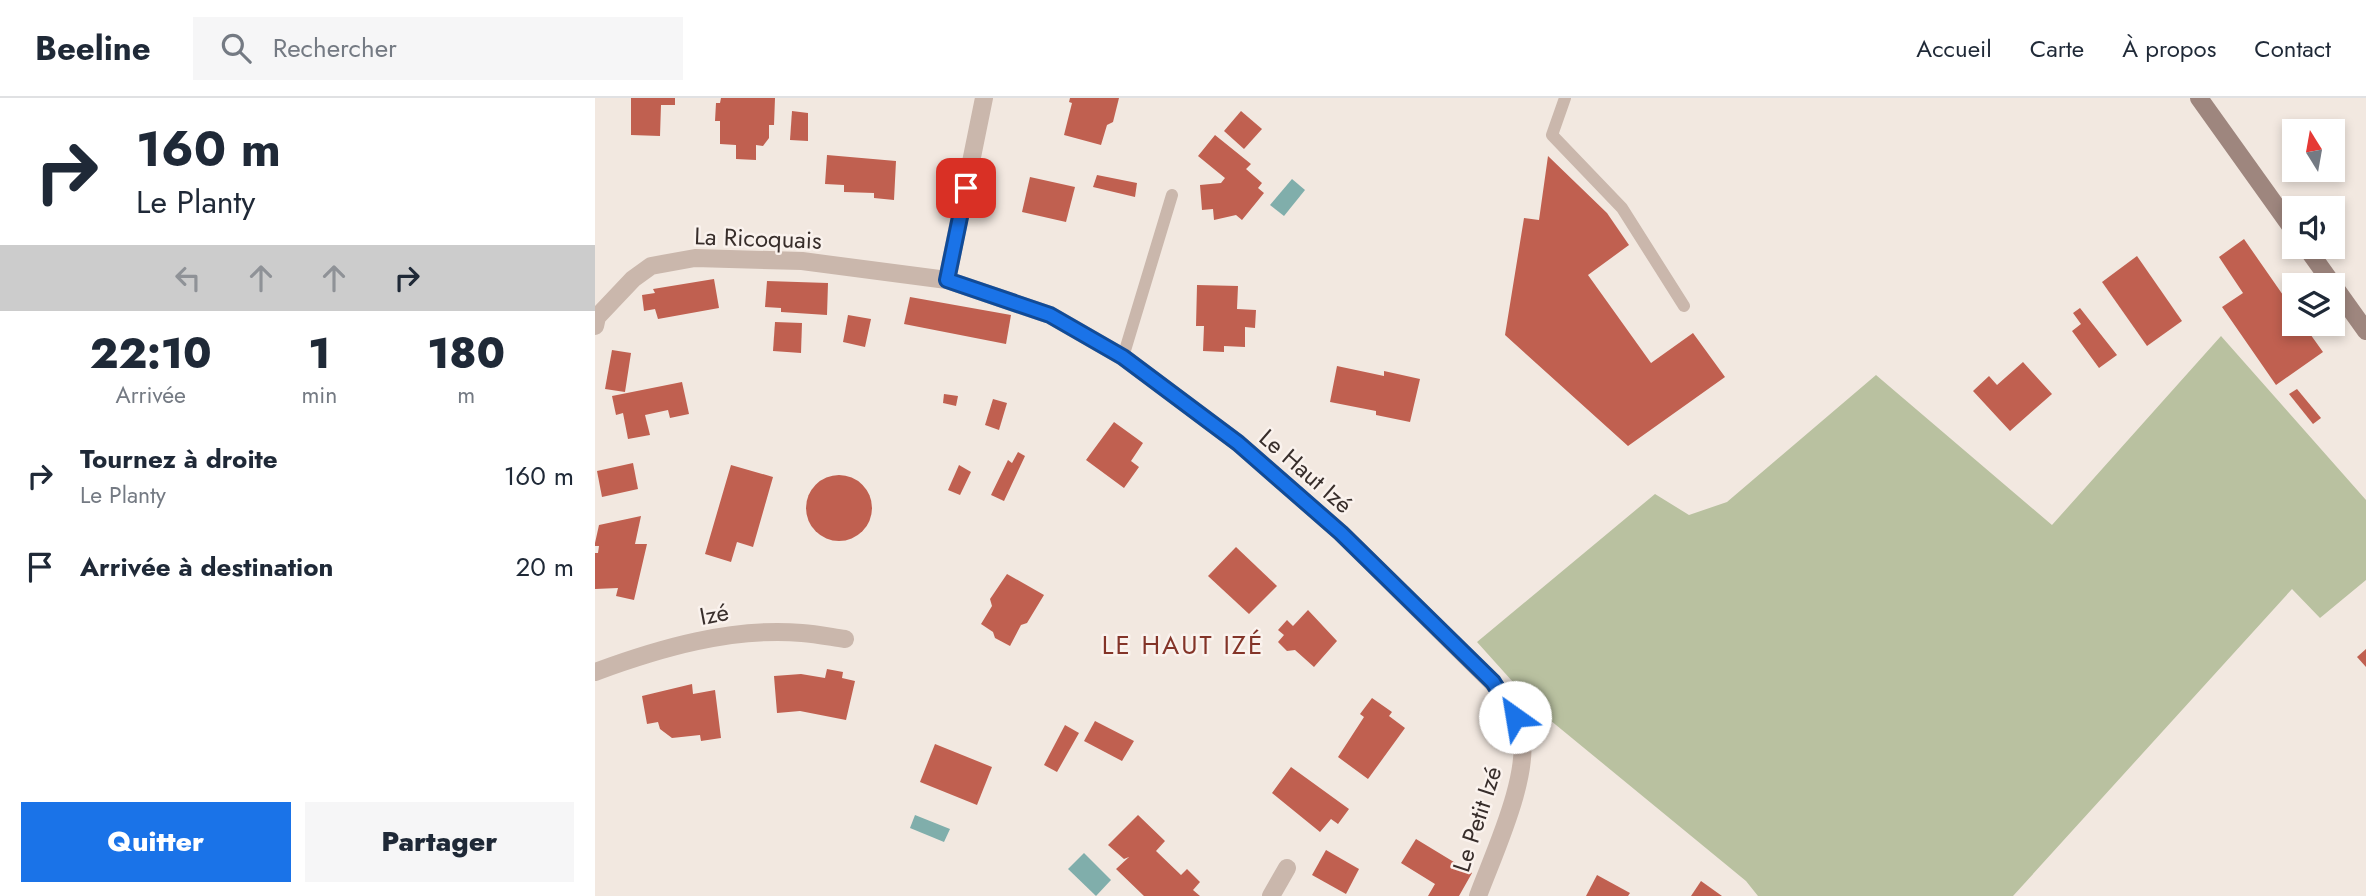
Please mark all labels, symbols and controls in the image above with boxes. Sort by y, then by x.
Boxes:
search box [193,17,683,80]
text: Beeline [35,25,151,72]
icon: search [217,29,255,67]
text: Rechercher [273,29,397,67]
text: Accueil [1916,31,1992,66]
text: Carte [2030,31,2084,66]
text: À propos [2122,31,2216,66]
text: Contact [2254,31,2331,66]
text: 160 m [136,114,281,184]
north arrow [2282,119,2345,182]
map controls [2282,119,2345,336]
icon: right [21,126,112,217]
pin [936,158,996,218]
icon: arrive [947,169,985,207]
text: Le Planty [136,179,255,225]
button: sound [2282,196,2345,259]
street label: La Ricoquais [694,218,822,258]
icon: left [169,259,207,297]
icon: ahead [242,259,280,297]
icon: ahead [315,259,353,297]
icon: right [388,259,426,297]
button: layers [2282,273,2345,336]
text: 22:10 [90,323,212,384]
text: 1 [308,323,330,384]
text: 180 [427,323,505,384]
text: Arrivée [115,378,186,412]
text: min [301,378,337,412]
text: m [457,378,475,412]
street label: Le Haut Izé [1252,421,1360,521]
text: Tournez à droite [80,440,278,478]
icon: right [21,457,59,495]
text: 160 m [504,457,574,495]
text: Le Planty [80,478,166,512]
icon: arrive [21,548,59,586]
text: Arrivée à destination [80,548,333,586]
text: 20 m [516,548,574,586]
street label: Izé [696,594,732,634]
district label: LE HAUT IZÉ [1102,626,1264,664]
position arrow [1478,680,1552,754]
street label: Le Petit Izé [1444,762,1510,876]
button: Quitter [21,802,291,882]
button: Partager [305,802,574,882]

